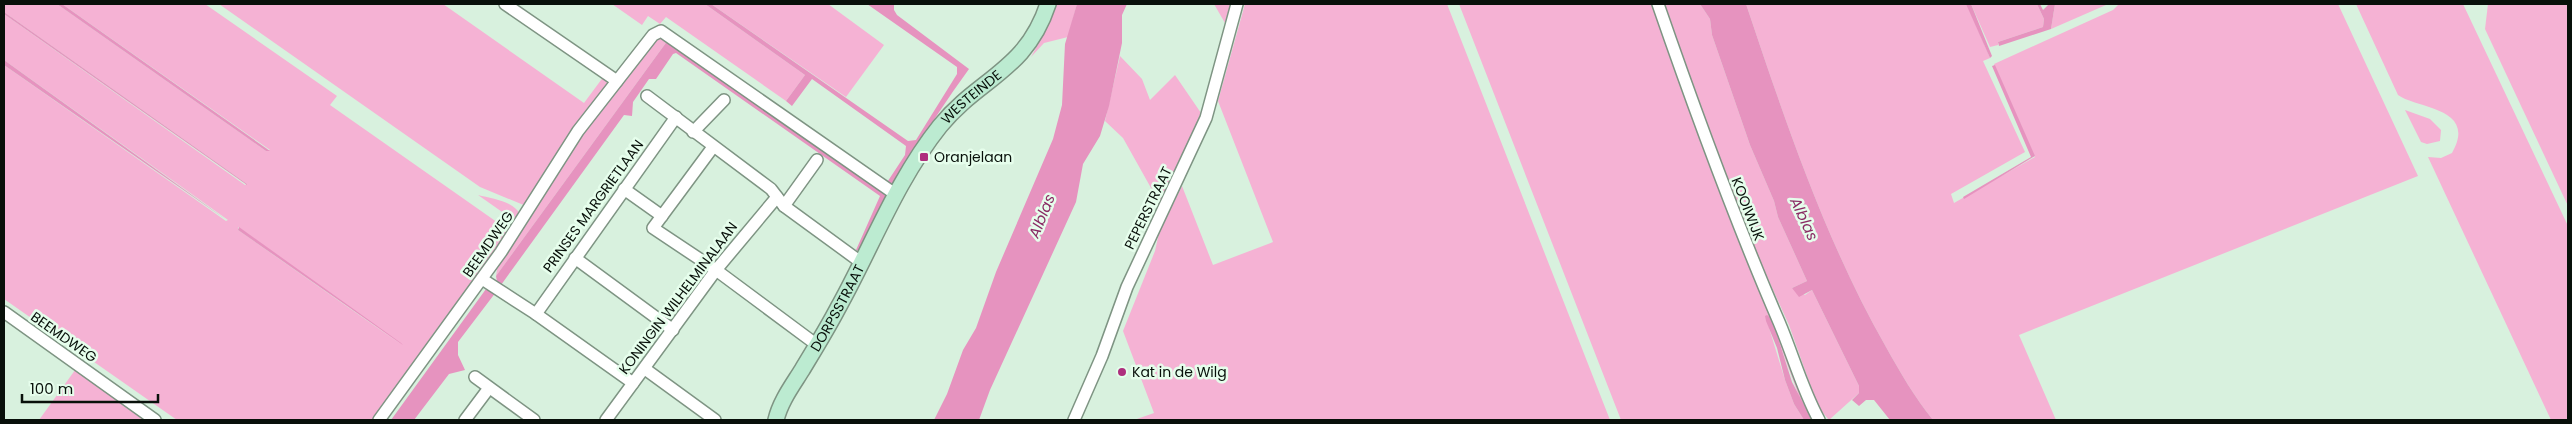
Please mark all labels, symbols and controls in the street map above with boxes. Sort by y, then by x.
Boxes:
street label: WESTEINDE [936,65,1006,128]
street label: PRINSES MARGRIETLAAN [538,136,648,276]
place label: Oranjelaan [934,147,1012,167]
marker: Oranjelaan [918,151,930,163]
street label: PEPERSTRAAT [1119,163,1177,253]
street label: KOOIWIJK [1727,174,1770,244]
water label: Alblas [1023,191,1060,242]
water label: Alblas [1785,193,1824,244]
street label: BEEMDWEG [458,207,518,281]
street label: KONINGIN WILHELMINALAAN [614,218,742,378]
street label: DORPSSTRAAT [805,261,869,355]
street label: BEEMDWEG [27,307,101,367]
place label: Kat in de Wilg [1132,362,1227,382]
marker: Kat in de Wilg [1116,366,1128,378]
scale bar [22,372,159,404]
text: 100 m [30,378,73,399]

